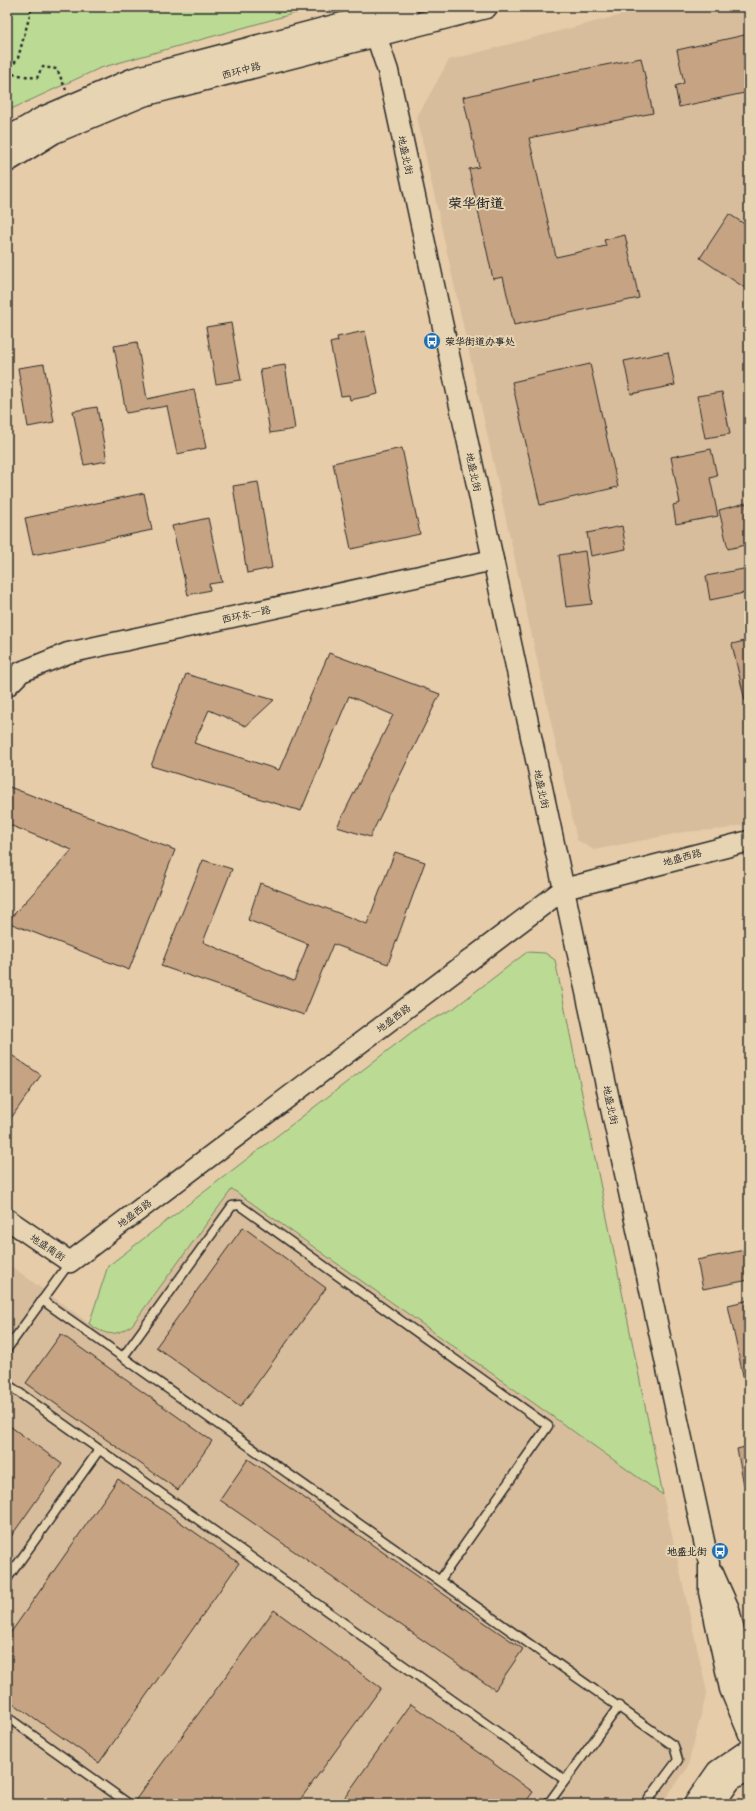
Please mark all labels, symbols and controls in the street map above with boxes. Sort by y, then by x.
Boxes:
street label: 西环中路 [220,59,262,82]
street label: 地盛北街 [395,134,416,176]
district label: 荣华街道 [448,194,504,212]
bus stop icon: 荣华街道办事处 [422,331,442,351]
place label: 荣华街道办事处 [445,335,515,348]
street label: 地盛北街 [463,451,484,493]
street label: 西环东一路 [220,603,272,626]
street label: 地盛北街 [531,768,552,810]
street label: 地盛西路 [661,846,703,869]
street label: 地盛西路 [373,1001,413,1036]
street label: 地盛北街 [600,1084,621,1126]
street label: 地盛西路 [114,1196,154,1231]
street label: 地盛南街 [28,1231,68,1264]
bus stop icon: 地盛北街 [710,1541,730,1561]
place label: 地盛北街 [667,1545,707,1558]

